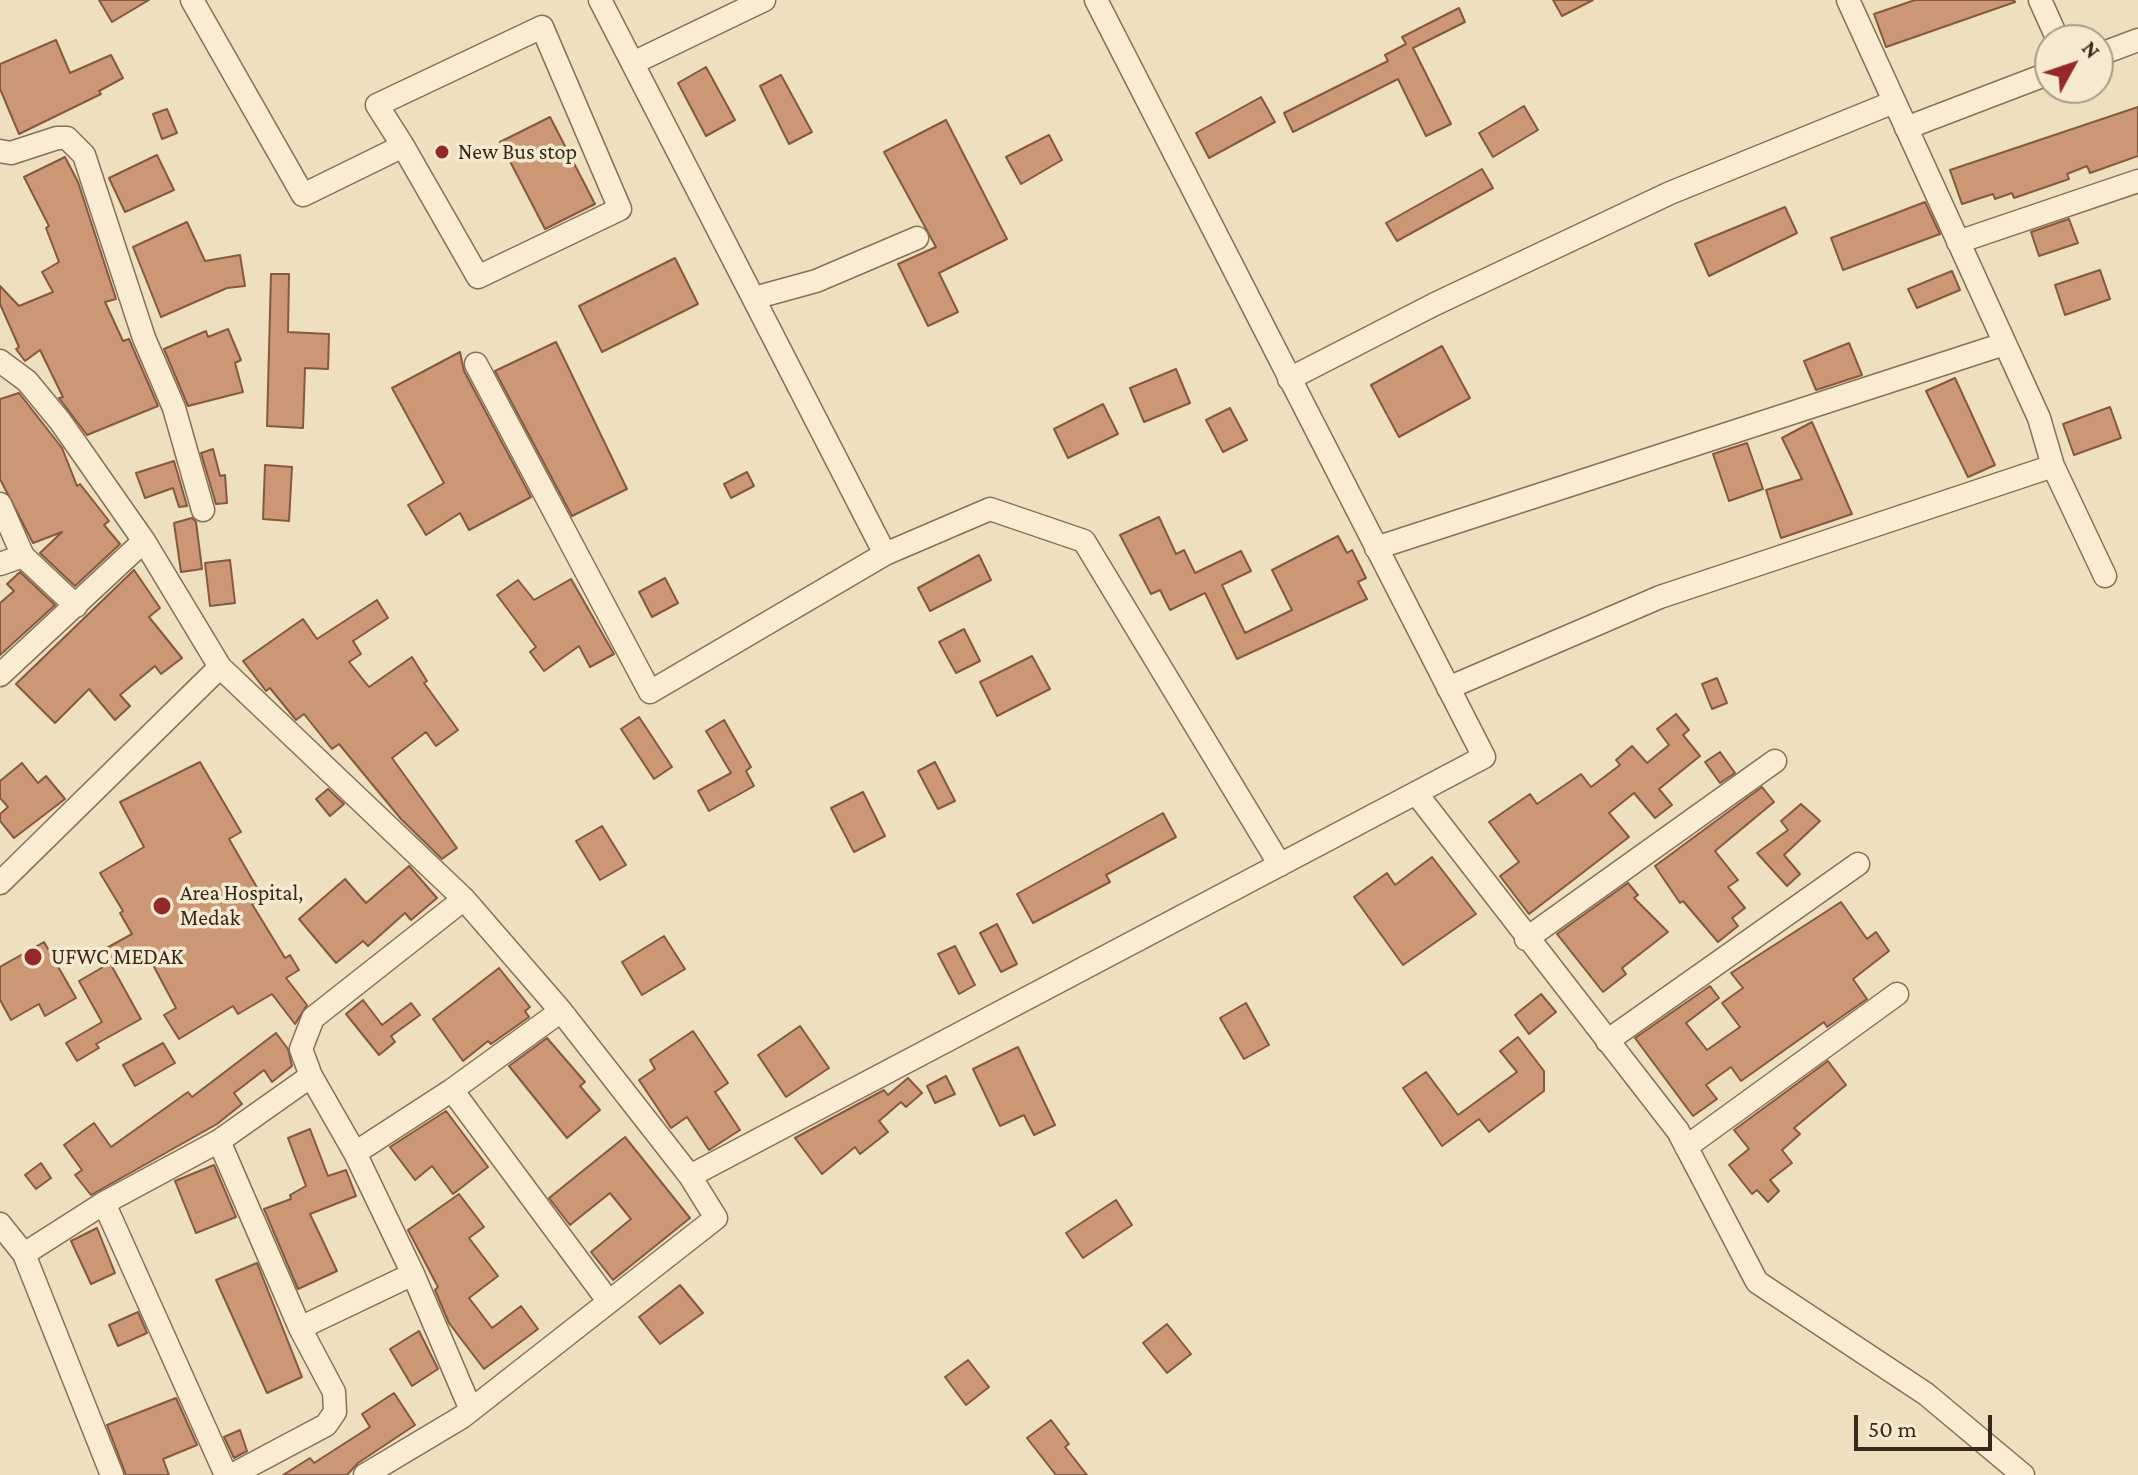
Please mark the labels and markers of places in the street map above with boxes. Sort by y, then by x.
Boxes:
place label: New Bus stop [458,139,577,165]
marker: New Bus stop [433,143,451,161]
place label: Area Hospital, Medak [180,880,303,932]
marker: Area Hospital, Medak [151,895,173,917]
place label: UFWC MEDAK [51,944,183,970]
marker: UFWC MEDAK [22,946,44,968]

